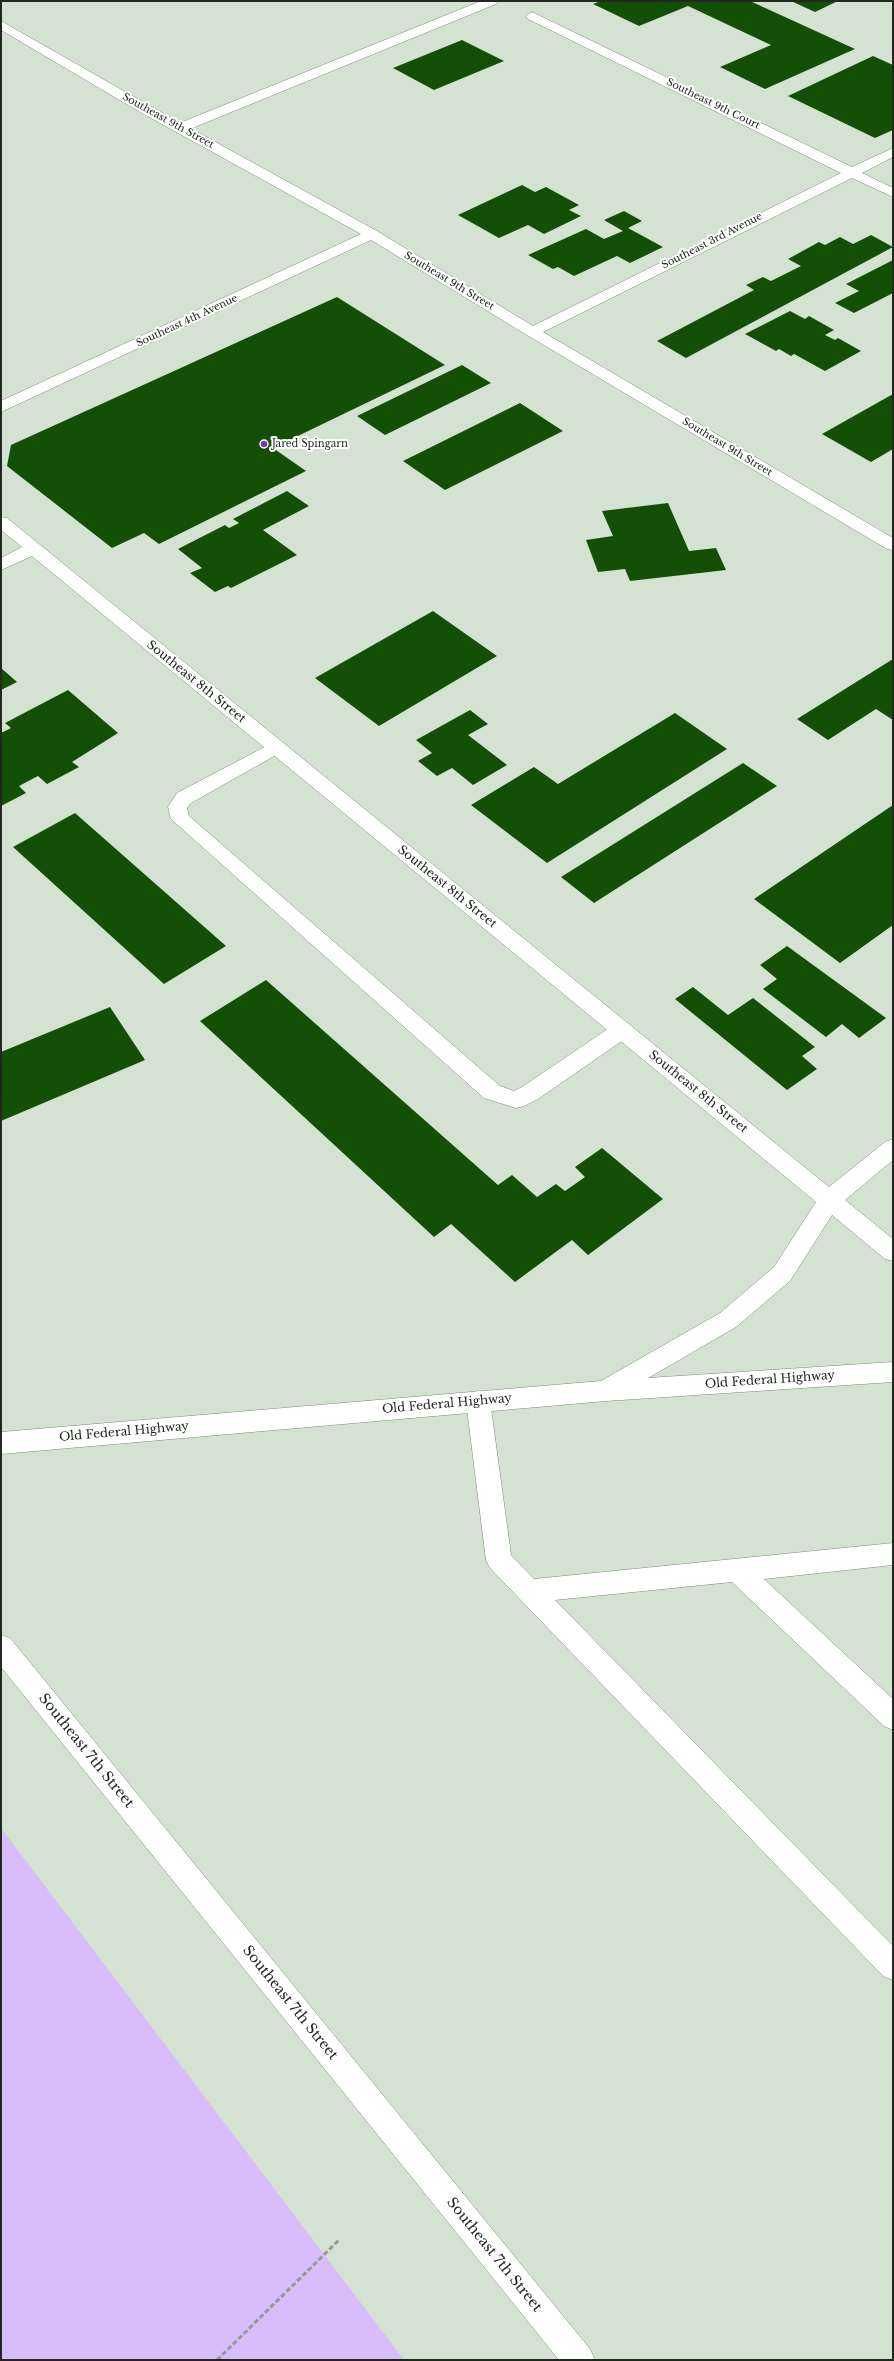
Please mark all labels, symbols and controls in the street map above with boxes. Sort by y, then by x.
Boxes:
street label: Southeast 9th Court [664,76,762,132]
street label: Southeast 9th Street [120,91,216,151]
street label: Southeast 3rd Avenue [660,210,764,272]
street label: Southeast 9th Street [402,249,496,313]
street label: Southeast 4th Avenue [134,292,240,350]
street label: Southeast 9th Street [680,415,774,479]
place label: Jared Spingarn [272,438,348,450]
marker: Jared Spingarn [259,439,269,449]
street label: Southeast 8th Street [144,638,248,726]
street label: Southeast 8th Street [395,843,499,931]
street label: Southeast 8th Street [646,1048,750,1136]
street label: Old Federal Highway [704,1368,836,1392]
street label: Old Federal Highway [381,1391,513,1417]
street label: Old Federal Highway [58,1419,190,1445]
street label: Southeast 7th Street [35,1691,137,1811]
street label: Southeast 7th Street [239,1943,341,2063]
street label: Southeast 7th Street [443,2195,545,2315]

